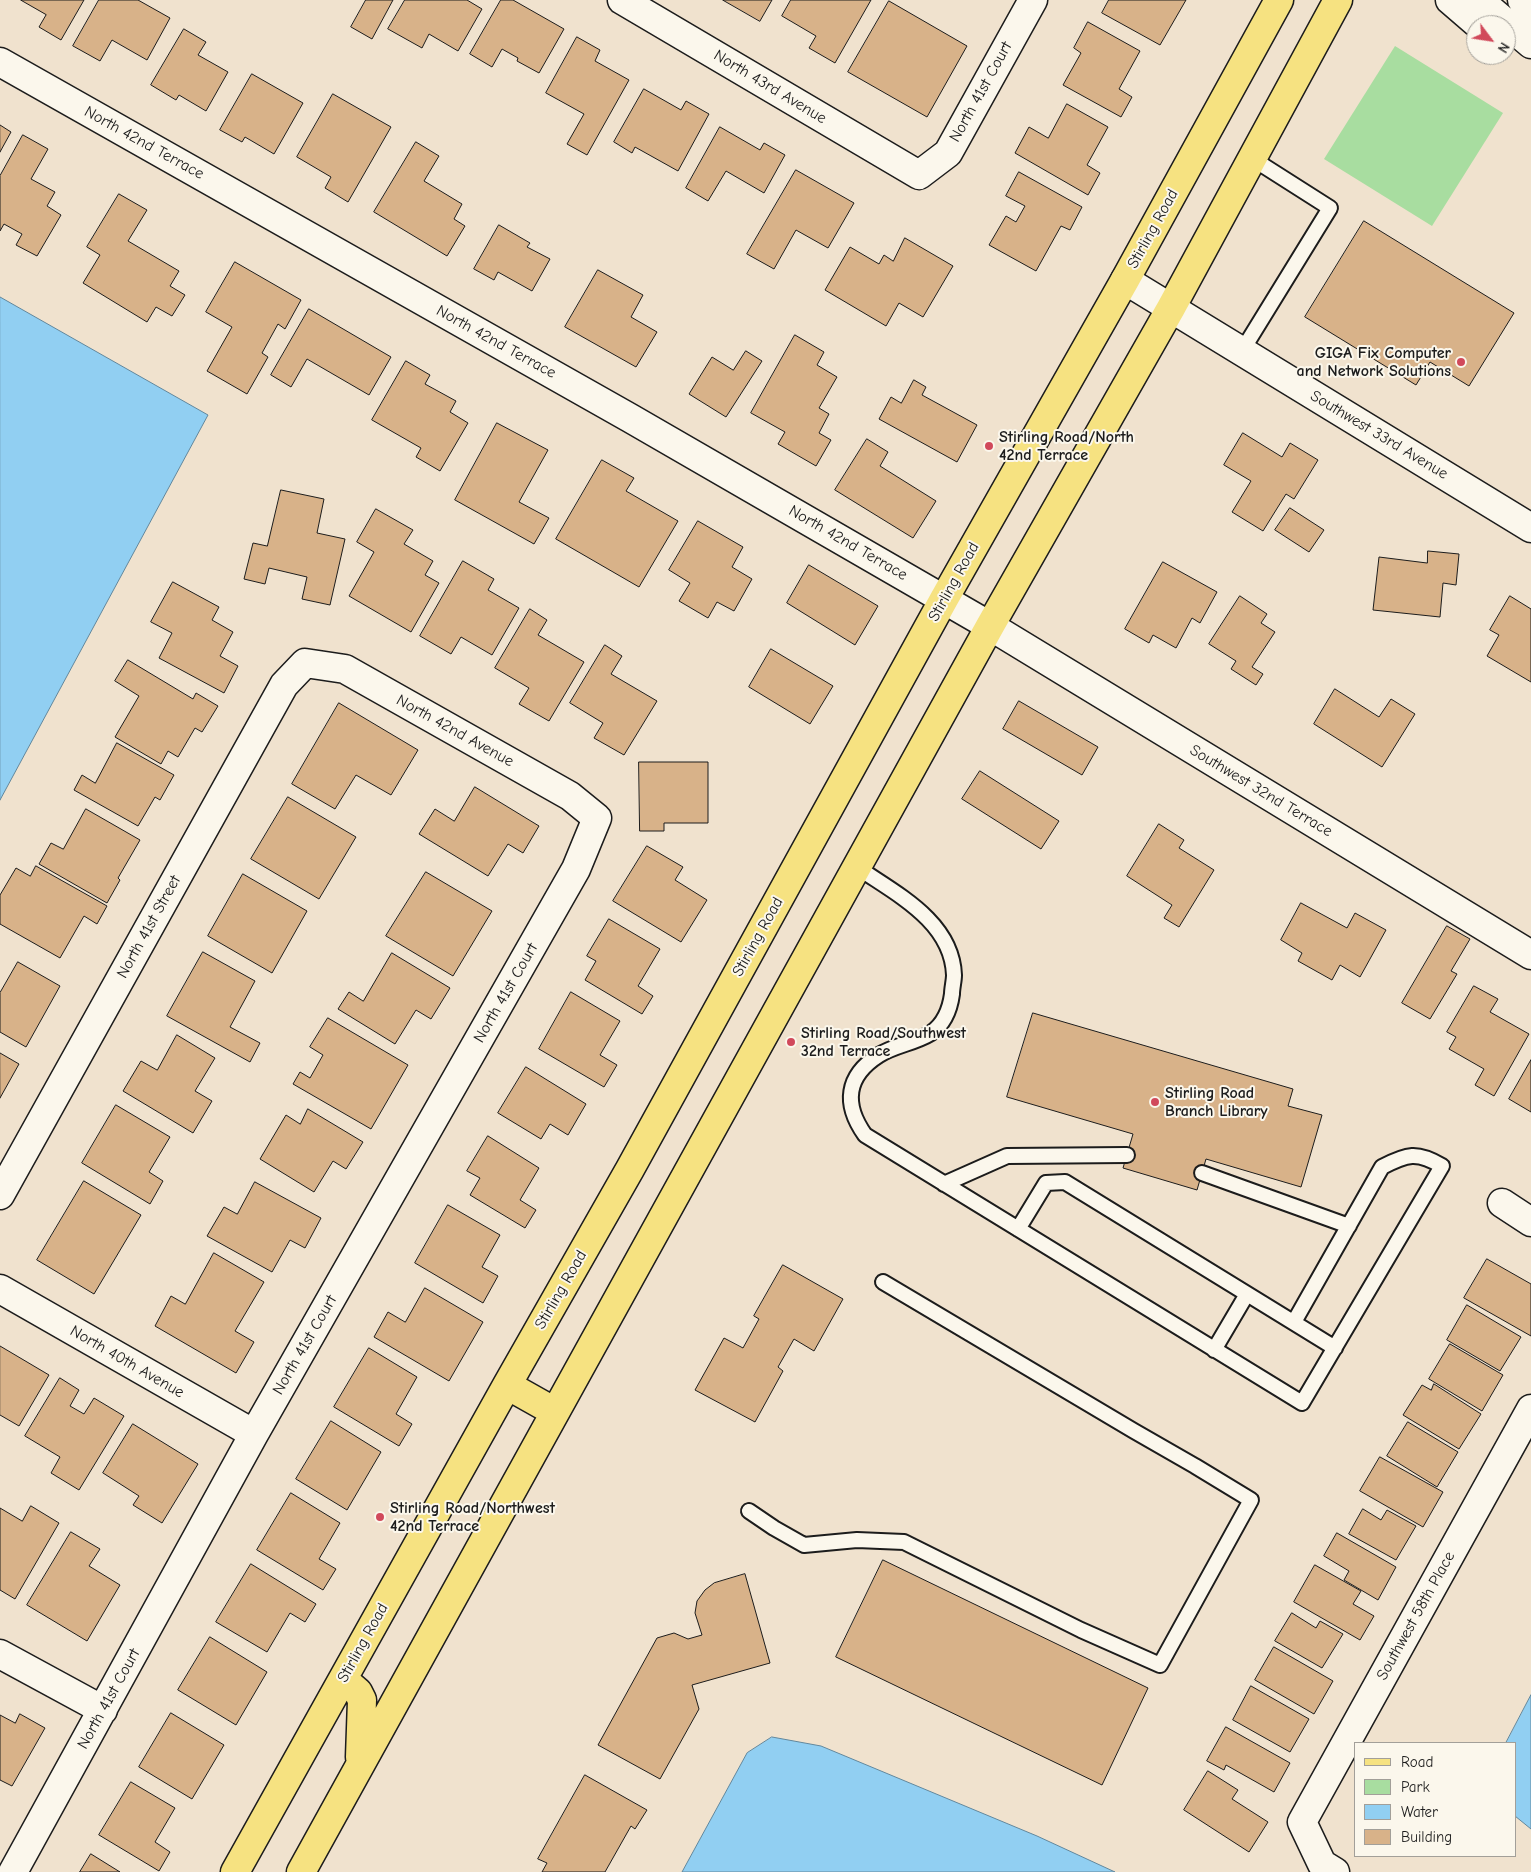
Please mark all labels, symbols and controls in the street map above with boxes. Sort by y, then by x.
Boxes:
north arrow [1466,15,1516,65]
street label: North 41st Court [945,38,1017,146]
text: N [1494,39,1513,56]
street label: North 43rd Avenue [710,46,830,128]
street label: North 42nd Terrace [81,102,207,184]
street label: Stirling Road [1123,186,1183,272]
street label: North 42nd Terrace [433,301,559,383]
place label: GIGA Fix Computer and Network Solutions [1297,343,1451,381]
marker: GIGA Fix Computer and Network Solutions [1455,356,1467,368]
street label: Southwest 33rd Avenue [1307,386,1451,484]
place label: Stirling Road/North 42nd Terrace [999,427,1134,465]
marker: Stirling Road/North 42nd Terrace [983,440,995,452]
street label: North 42nd Terrace [785,501,911,585]
street label: Stirling Road [924,539,984,625]
street label: North 42nd Avenue [393,691,517,771]
street label: Southwest 32nd Terrace [1186,741,1336,841]
street label: North 41st Street [113,872,185,982]
street label: Stirling Road [728,894,788,980]
street label: North 41st Court [470,940,542,1046]
place label: Stirling Road/Southwest 32nd Terrace [801,1023,966,1061]
marker: Stirling Road/Southwest 32nd Terrace [785,1036,797,1048]
place label: Stirling Road Branch Library [1165,1083,1268,1121]
marker: Stirling Road Branch Library [1149,1096,1161,1108]
street label: Stirling Road [531,1247,591,1333]
street label: North 41st Court [269,1292,341,1398]
street label: North 40th Avenue [67,1322,187,1402]
place label: Stirling Road/Northwest 42nd Terrace [390,1498,555,1536]
marker: Stirling Road/Northwest 42nd Terrace [374,1511,386,1523]
street label: Southwest 58th Place [1373,1548,1459,1684]
street label: Stirling Road [333,1600,393,1686]
street label: North 41st Court [73,1645,145,1753]
legend [1354,1742,1516,1857]
text: Road [1401,1753,1433,1771]
text: Park [1401,1778,1430,1796]
text: Water [1401,1803,1438,1821]
text: Building [1401,1828,1452,1846]

